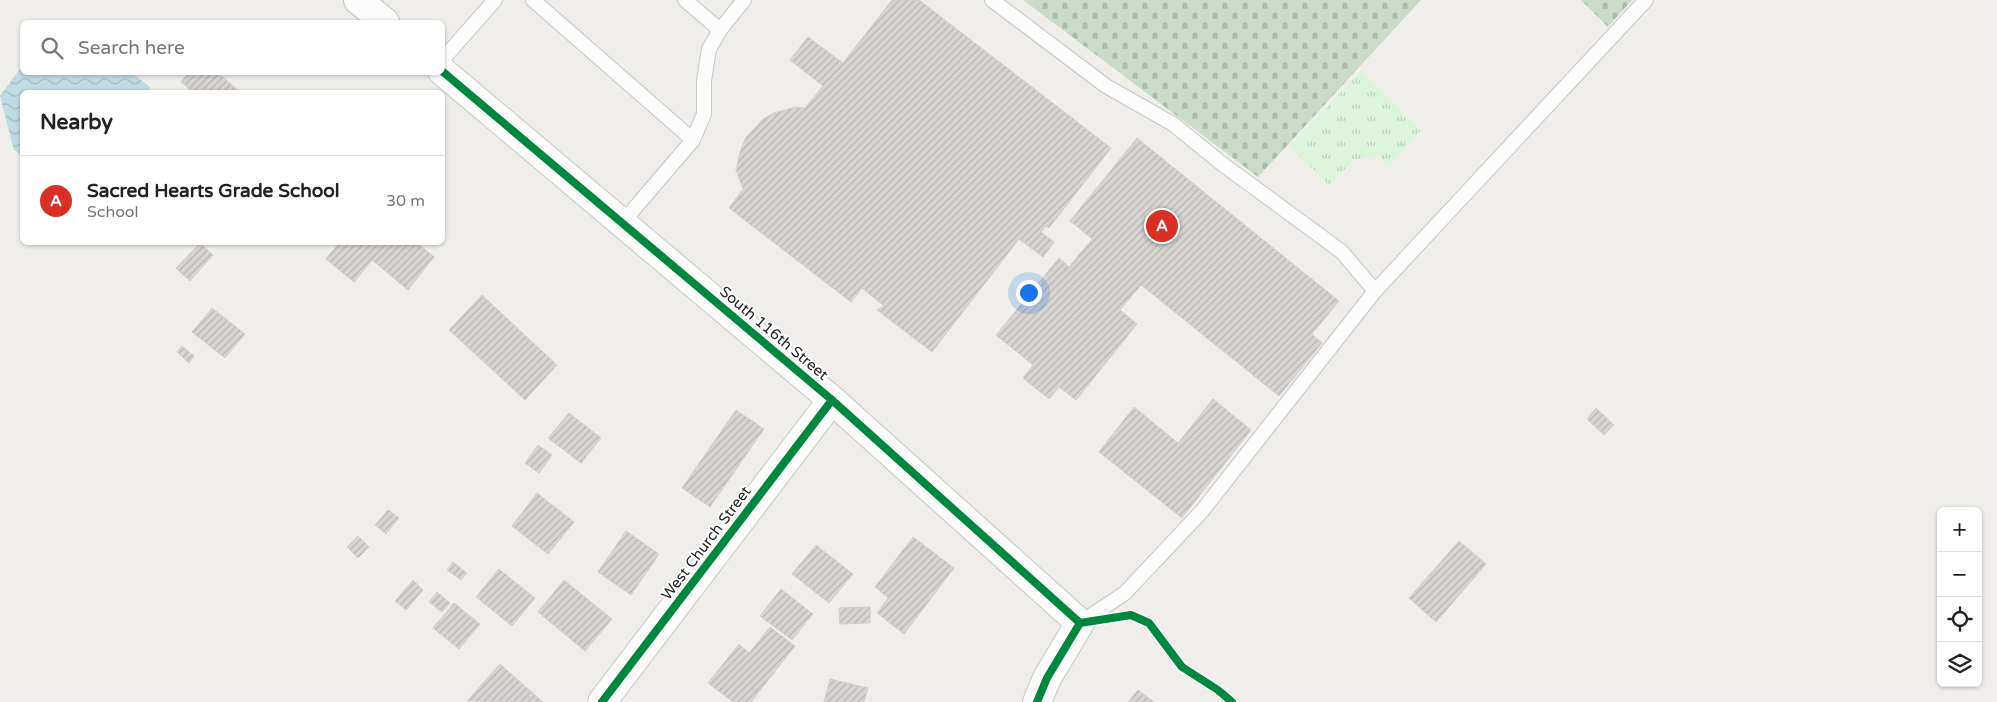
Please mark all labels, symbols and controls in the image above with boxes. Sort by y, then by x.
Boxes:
search box [20,20,445,75]
icon: search [38,34,66,62]
text: Search here [78,37,185,59]
text: Nearby [40,110,113,135]
text: Sacred Hearts Grade School [87,180,340,202]
text: A [50,191,62,211]
text: 30 m [386,191,425,211]
text: School [87,202,139,222]
pin: A [1146,207,1178,245]
your location [1016,280,1042,306]
street label: South 116th Street [716,282,832,384]
street label: West Church Street [657,482,755,603]
map controls [1937,507,1982,687]
button: + [1937,507,1982,552]
button: − [1937,552,1982,597]
button: locate [1937,597,1982,642]
button: layers [1937,642,1982,687]

